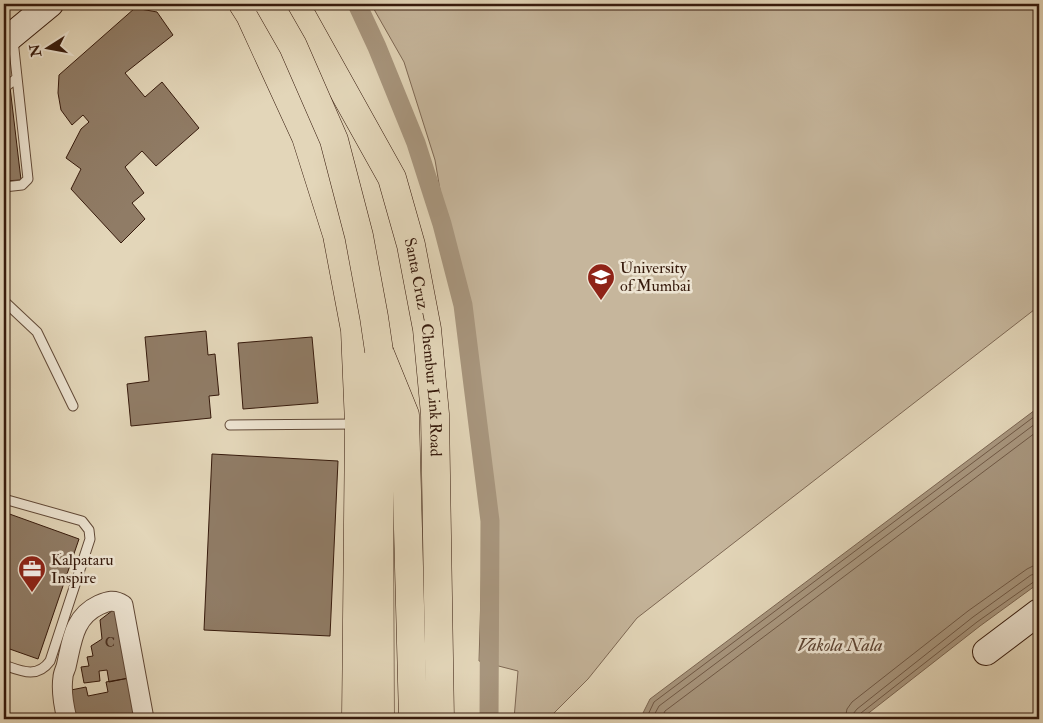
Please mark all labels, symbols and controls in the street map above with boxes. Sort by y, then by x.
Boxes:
north arrow [22,22,72,72]
text: N [26,42,45,59]
street label: Santa Cruz – Chembur Link Road [399,235,446,457]
place label: University of Mumbai [620,258,691,296]
school or university icon: University of Mumbai [586,262,616,301]
place label: Kalpataru Inspire [51,550,114,589]
office icon: Kalpataru Inspire [17,554,47,593]
house number: C [105,634,115,651]
water label: Vakola Nala [798,634,883,657]

